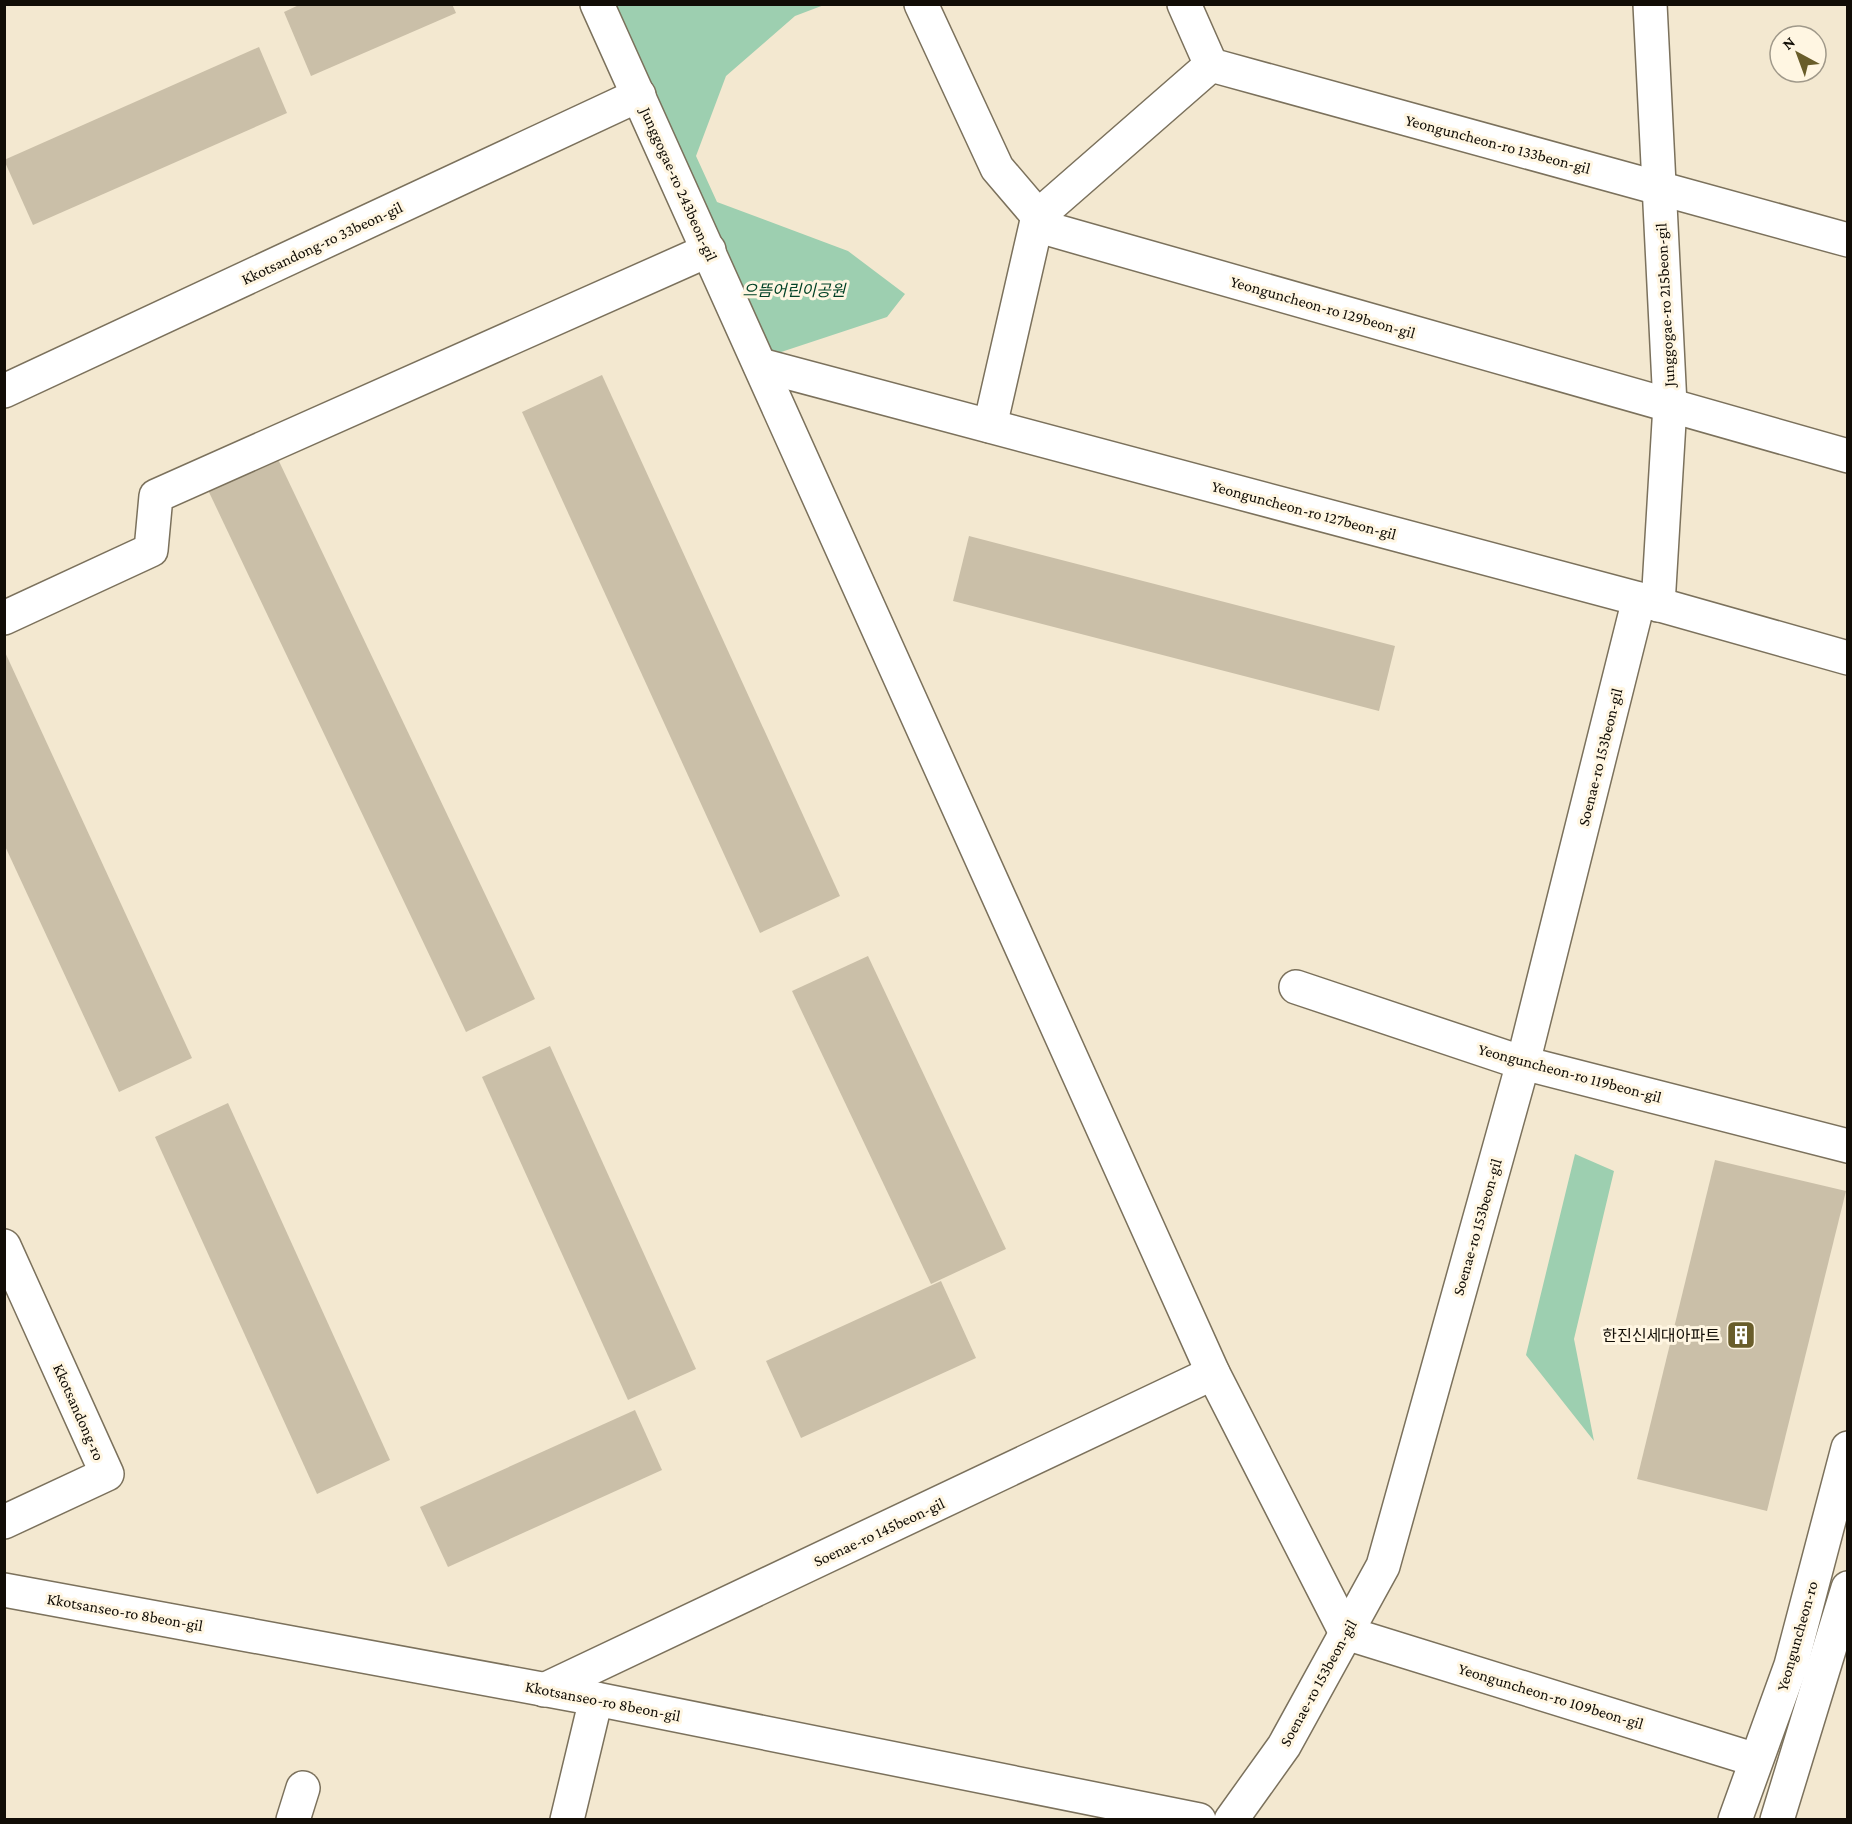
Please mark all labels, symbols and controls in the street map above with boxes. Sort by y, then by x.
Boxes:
north arrow [1768,24,1828,84]
text: N [1779,33,1798,53]
street label: Junggogae-ro 243beon-gil [636,103,721,264]
street label: Yeonguncheon-ro 133beon-gil [1403,111,1592,178]
street label: Kkotsandong-ro 33beon-gil [239,198,406,289]
street label: Junggogae-ro 215beon-gil [1652,223,1679,389]
street label: Yeonguncheon-ro 129beon-gil [1228,272,1417,343]
park label: 으뜸어린이공원 [742,282,847,299]
street label: Yeonguncheon-ro 127beon-gil [1210,477,1398,544]
street label: Soenae-ro 153beon-gil [1575,686,1626,828]
street label: Yeonguncheon-ro 119beon-gil [1476,1040,1664,1107]
street label: Soenae-ro 153beon-gil [1449,1157,1506,1298]
building icon: 한진신세대아파트 [1725,1319,1757,1351]
place label: 한진신세대아파트 [1602,1327,1720,1344]
street label: Kkotsandong-ro [49,1361,108,1463]
street label: Soenae-ro 145beon-gil [811,1494,948,1571]
street label: Yeonguncheon-ro [1773,1579,1822,1693]
street label: Kkotsanseo-ro 8beon-gil [46,1590,204,1635]
street label: Soenae-ro 153beon-gil [1276,1617,1361,1750]
street label: Yeonguncheon-ro 109beon-gil [1456,1660,1646,1733]
street label: Kkotsanseo-ro 8beon-gil [524,1678,682,1725]

